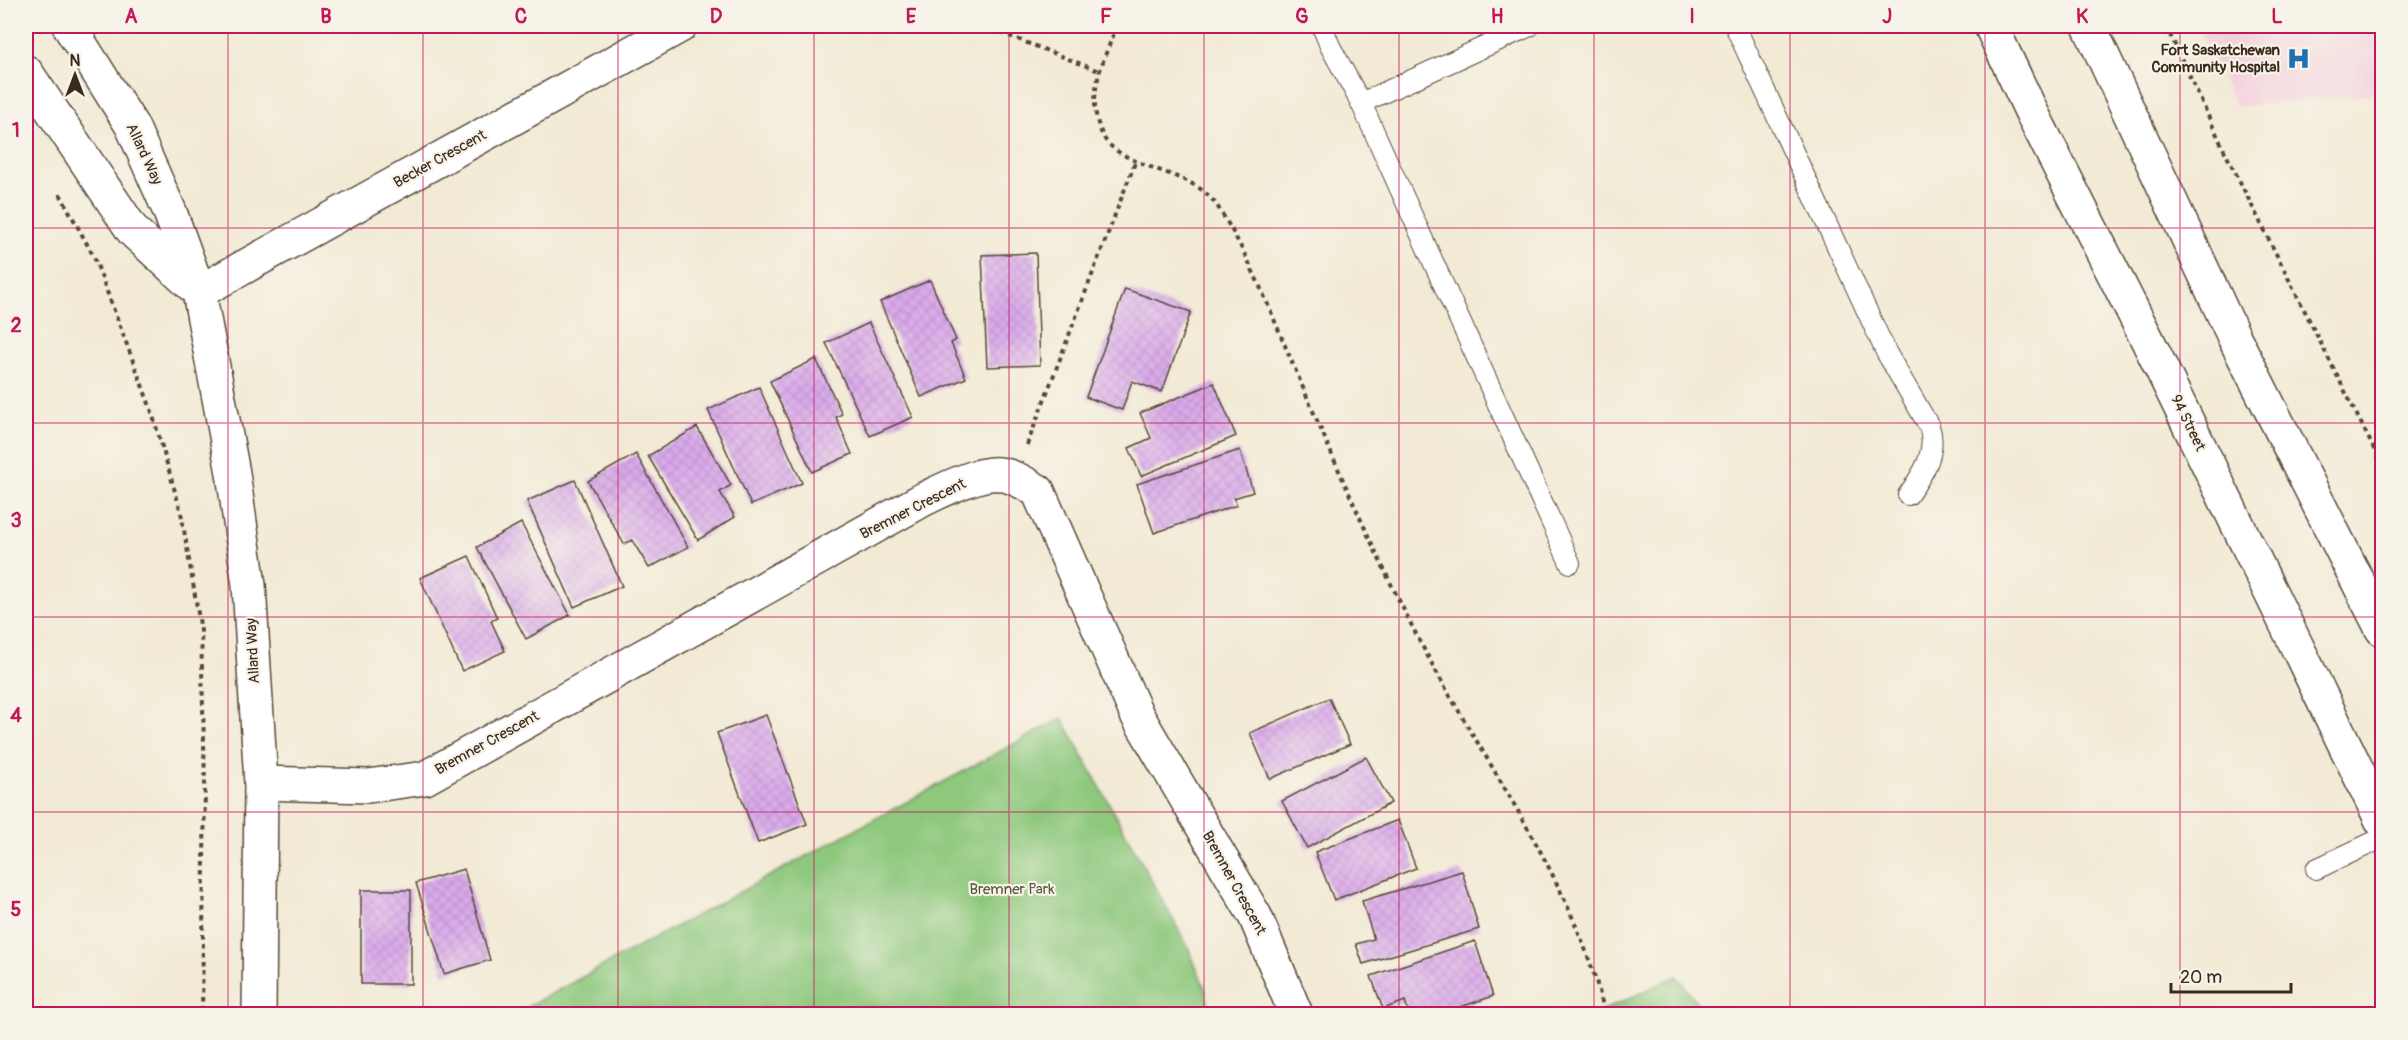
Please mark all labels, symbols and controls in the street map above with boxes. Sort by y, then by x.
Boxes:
text: A [125,4,138,29]
text: B [320,4,332,29]
text: C [515,4,527,29]
text: D [710,4,723,29]
text: E [906,4,917,29]
text: F [1100,4,1112,29]
text: G [1295,4,1309,29]
text: H [1491,4,1504,29]
text: I [1689,4,1695,29]
text: J [1882,4,1892,29]
text: K [2076,4,2088,29]
text: L [2271,4,2283,29]
place label: Fort Saskatchewan Community Hospital [2151,41,2281,77]
north arrow [45,45,105,105]
hospital icon: Fort Saskatchewan Community Hospital [2285,46,2311,72]
text: N [70,51,81,71]
text: 1 [12,118,20,143]
street label: Allard Way [122,120,167,188]
street label: Becker Crescent [390,125,491,192]
text: 2 [10,313,22,338]
street label: 94 Street [2166,392,2210,455]
street label: Bremner Crescent [857,474,970,544]
text: 3 [10,508,22,533]
street label: Allard Way [242,617,264,684]
text: 4 [10,703,22,728]
street label: Bremner Crescent [432,706,543,779]
street label: Bremner Crescent [1198,828,1271,939]
park label: Bremner Park [970,880,1055,899]
text: 5 [11,897,22,922]
scale bar [2171,956,2291,994]
text: 20 m [2180,966,2222,989]

